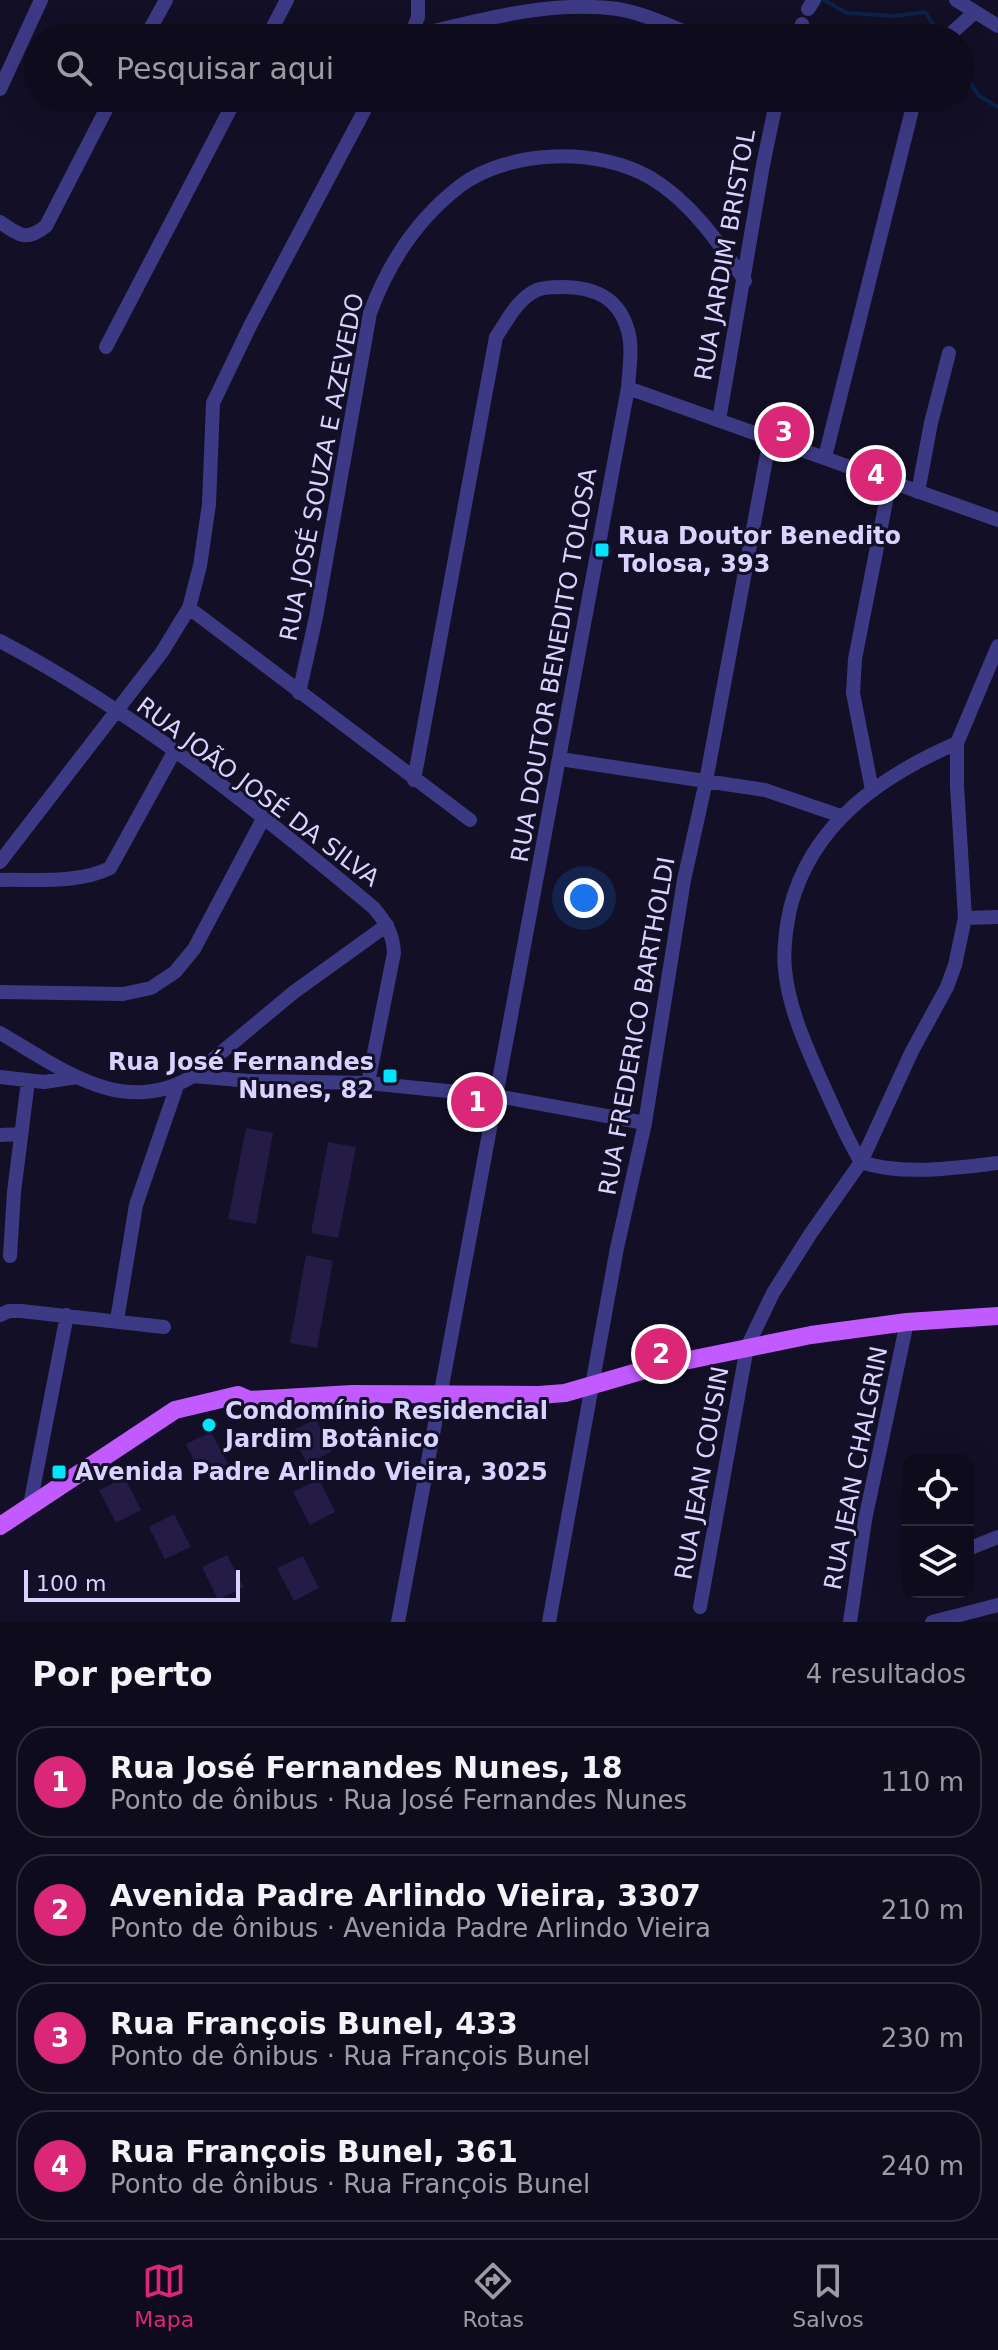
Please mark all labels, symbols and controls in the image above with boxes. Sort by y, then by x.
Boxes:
search box [24,24,974,112]
icon: search [52,46,96,90]
text: Pesquisar aqui [116,51,334,86]
street label: RUA JARDIM BRISTOL [689,127,761,383]
street label: RUA JOSÉ SOUZA E AZEVEDO [274,290,369,643]
pin: 3 [758,402,810,462]
pin: 4 [850,445,902,505]
street label: RUA DOUTOR BENEDITO TOLOSA [506,465,603,864]
place label: Rua Doutor Benedito Tolosa, 393 [618,522,901,578]
marker: Rua Doutor Benedito Tolosa, 393 [593,541,611,559]
street label: RUA JOÃO JOSÉ DA SILVA [131,690,387,893]
street label: RUA FREDERICO BARTHOLDI [593,855,681,1197]
your location [564,878,604,918]
place label: Rua José Fernandes Nunes, 82 [108,1048,374,1104]
marker: Rua José Fernandes Nunes, 82 [381,1067,399,1085]
pin: 1 [451,1072,503,1132]
pin: 2 [635,1324,687,1384]
street label: RUA JEAN CHALGRIN [819,1344,893,1592]
street label: RUA JEAN COUSIN [669,1364,735,1582]
place label: Condomínio Residencial Jardim Botânico [223,1397,548,1453]
marker: Condomínio Residencial Jardim Botânico [200,1416,218,1434]
map controls [902,1454,974,1598]
button: locate [902,1454,974,1526]
place label: Avenida Padre Arlindo Vieira, 3025 [75,1458,548,1486]
marker: Avenida Padre Arlindo Vieira, 3025 [50,1463,68,1481]
button: layers [902,1526,974,1598]
scale bar [24,1566,240,1602]
text: 100 m [36,1571,106,1596]
text: Por perto [32,1654,213,1694]
text: 4 resultados [806,1659,966,1689]
text: Rua José Fernandes Nunes, 18 [110,1750,623,1785]
text: 1 [51,1767,69,1797]
text: 110 m [881,1767,964,1797]
text: Ponto de ônibus · Rua José Fernandes Nunes [110,1785,687,1815]
text: Avenida Padre Arlindo Vieira, 3307 [110,1878,701,1913]
text: 2 [51,1895,69,1925]
text: 210 m [881,1895,964,1925]
text: Ponto de ônibus · Avenida Padre Arlindo Vieira [110,1913,711,1943]
text: Rua François Bunel, 433 [110,2006,518,2041]
text: 3 [51,2023,69,2053]
text: 230 m [881,2023,964,2053]
text: Ponto de ônibus · Rua François Bunel [110,2041,590,2071]
text: Rua François Bunel, 361 [110,2134,518,2169]
text: 4 [51,2151,69,2181]
text: 240 m [881,2151,964,2181]
text: Ponto de ônibus · Rua François Bunel [110,2169,590,2199]
tab: Mapa [134,2259,194,2332]
tab: Rotas [463,2259,524,2332]
tab: Salvos [792,2259,864,2332]

